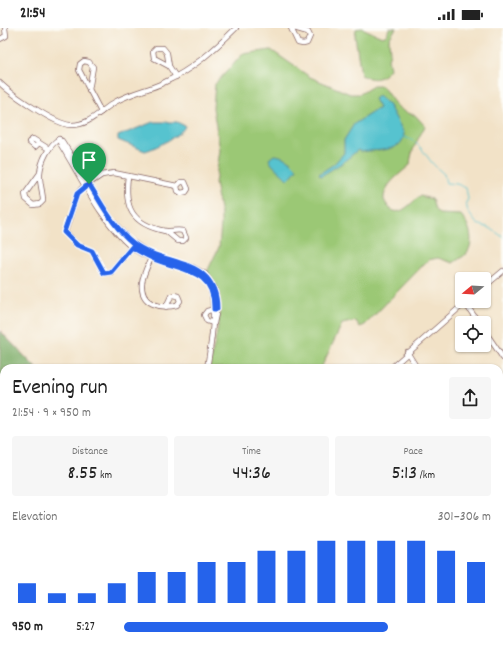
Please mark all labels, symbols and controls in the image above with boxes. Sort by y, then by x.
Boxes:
text: 21:54 [20,3,46,25]
pin [72,143,106,184]
icon: arrive [78,149,100,171]
north arrow [455,272,491,308]
map controls [455,272,491,352]
button: locate [455,316,491,352]
text: Evening run [12,373,108,404]
button: share [449,377,491,419]
text: 21:54 · 9 × 950 m [12,404,91,423]
text: Distance [72,444,108,460]
text: Time [242,444,261,460]
text: Pace [403,444,423,460]
text: 8.55 [68,460,97,488]
text: 44:36 [232,460,271,488]
text: 5:13 [391,460,417,488]
text: km [97,468,112,484]
text: /km [417,468,435,484]
text: Elevation [12,508,57,527]
text: 301–306 m [438,508,491,527]
text: 950 m [12,618,43,637]
text: 5:27 [76,618,95,637]

